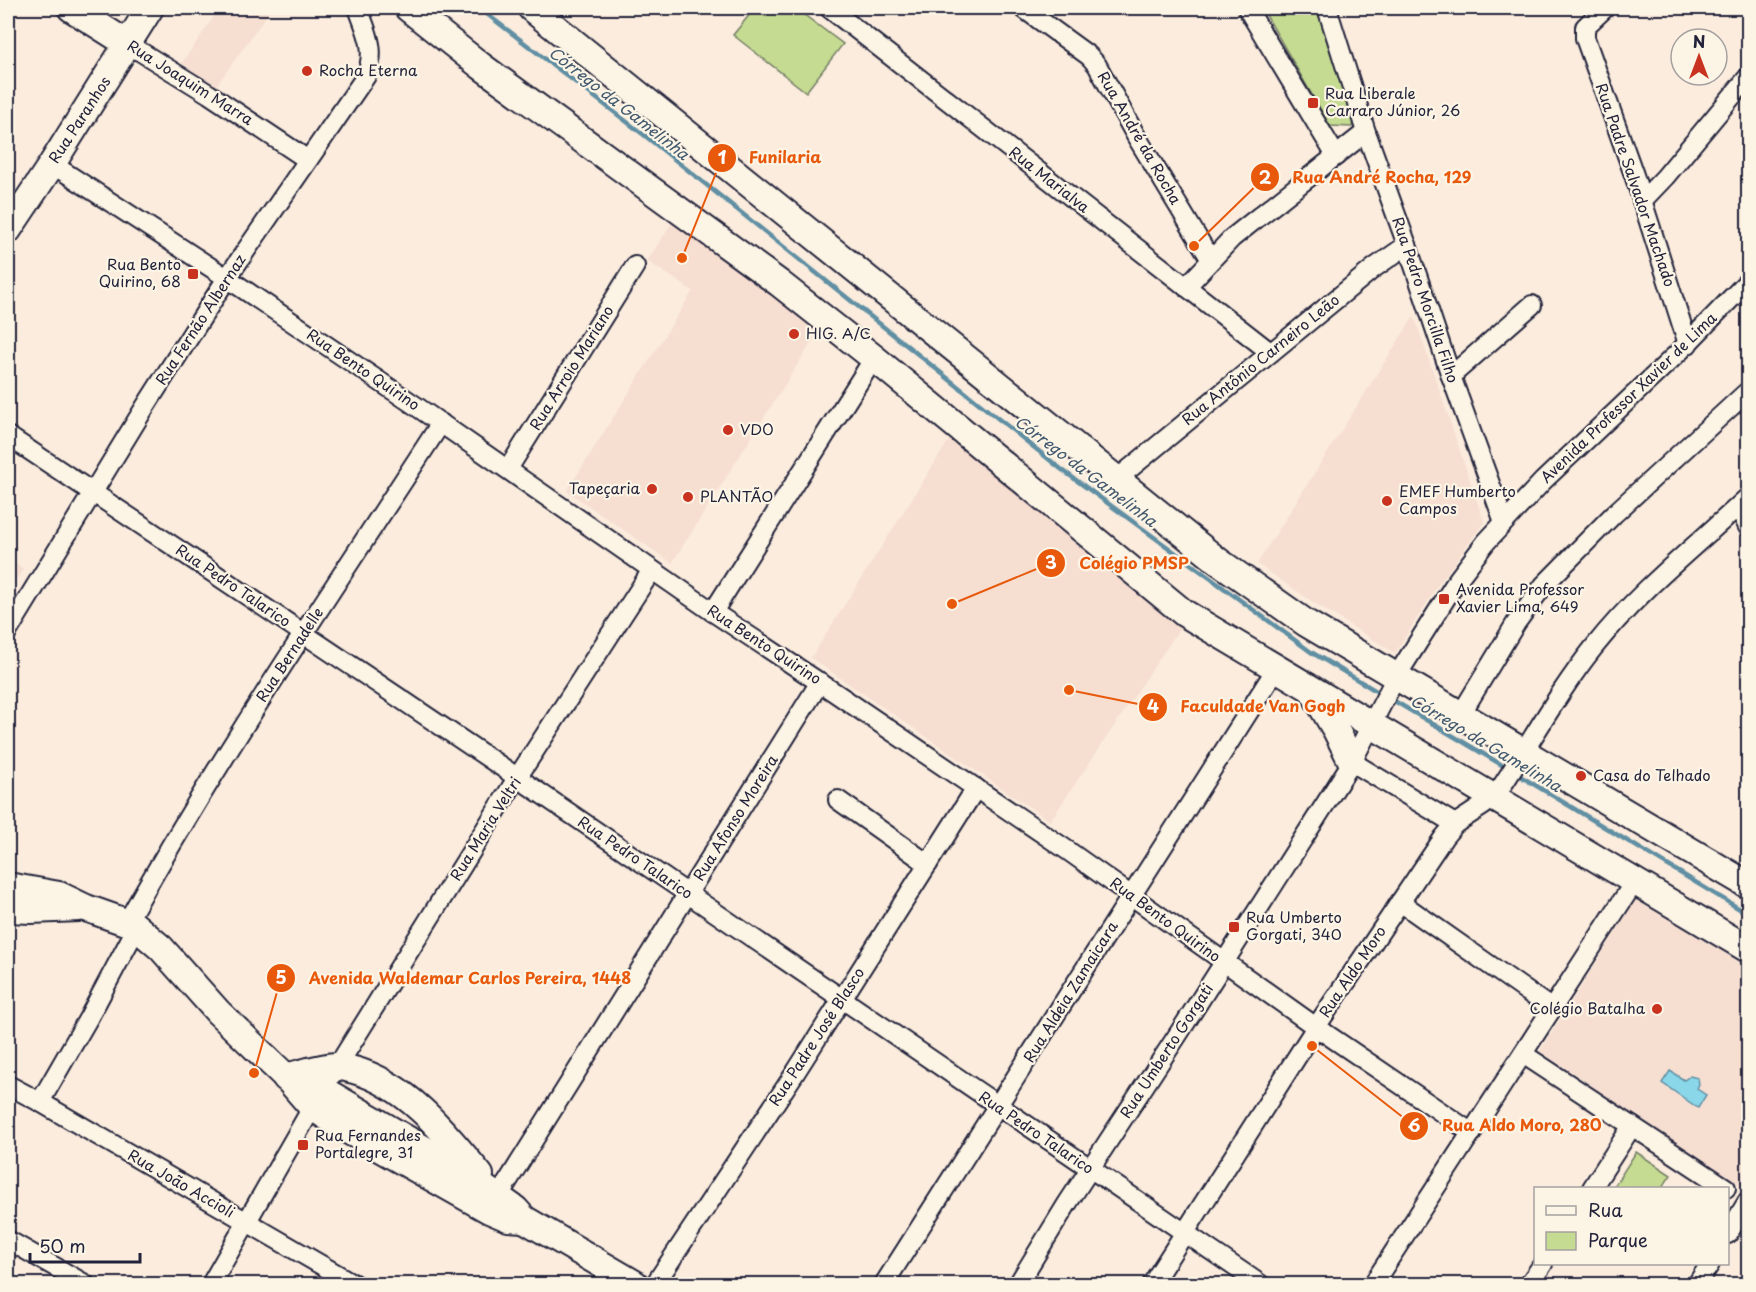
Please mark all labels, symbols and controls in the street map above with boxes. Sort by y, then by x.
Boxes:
north arrow [1669,27,1729,87]
text: N [1693,29,1705,53]
street label: Rua Joaquim Marra [123,34,259,130]
water label: Córrego da Gamelinha [544,40,696,165]
place label: Rocha Eterna [319,58,418,81]
marker: Rocha Eterna [300,64,314,78]
street label: Rua André da Rocha [1093,66,1188,208]
street label: Rua Paranhos [42,71,116,167]
street label: Rua Padre Salvador Machado [1591,80,1682,290]
place label: Rua Liberale Carraro Júnior, 26 [1325,81,1460,121]
marker: Rua Liberale Carraro Júnior, 26 [1306,96,1320,110]
street label: Rua Marialva [1005,140,1096,218]
callout: Funilaria [707,141,833,175]
text: 1 [718,143,727,170]
text: Funilaria [749,144,821,168]
callout: Rua André Rocha, 129 [1250,160,1484,194]
text: 2 [1259,163,1272,190]
text: Rua André Rocha, 129 [1293,164,1471,188]
street label: Rua Pedro Morcilla Filho [1387,213,1466,386]
street label: Rua Fernão Albernaz [149,249,251,389]
place label: Rua Bento Quirino, 68 [99,252,181,292]
marker: Rua Bento Quirino, 68 [186,267,200,281]
street label: Rua Antônio Carneiro Leão [1176,288,1344,430]
street label: Rua Arroio Mariano [523,300,618,434]
street label: Avenida Professor Xavier de Lima [1535,306,1722,488]
place label: HIG. A/C [806,321,871,344]
street label: Rua Bento Quirino [303,322,425,415]
marker: HIG. A/C [787,327,801,341]
water label: Córrego da Gamelinha [1011,409,1163,532]
place label: VDO [740,417,774,440]
marker: VDO [721,423,735,437]
place label: Tapeçaria [569,476,641,499]
place label: EMEF Humberto Campos [1399,479,1516,519]
marker: Tapeçaria [645,482,659,496]
place label: PLANTÃO [700,484,773,507]
marker: PLANTÃO [681,490,695,504]
marker: EMEF Humberto Campos [1380,494,1394,508]
street label: Rua Pedro Talarico [172,538,296,632]
callout: Colégio PMSP [1036,546,1201,580]
text: 3 [1045,548,1057,575]
text: Colégio PMSP [1079,550,1189,574]
place label: Avenida Professor Xavier Lima, 649 [1456,577,1584,617]
marker: Avenida Professor Xavier Lima, 649 [1437,592,1451,606]
street label: Rua Bento Quirino [703,598,826,689]
street label: Rua Bernadelle [249,602,328,706]
water label: Córrego da Gamelinha [1406,687,1567,797]
callout: Faculdade Van Gogh [1138,690,1358,724]
text: 4 [1147,692,1159,719]
text: Faculdade Van Gogh [1180,693,1346,717]
street label: Rua Afonso Moreira [687,749,783,885]
place label: Casa do Telhado [1593,763,1711,786]
marker: Casa do Telhado [1574,769,1588,783]
street label: Rua Maria Veltri [444,772,526,885]
street label: Rua Pedro Talarico [574,810,698,904]
street label: Rua Bento Quirino [1106,871,1226,967]
place label: Rua Umberto Gorgati, 340 [1246,905,1342,945]
street label: Rua Aldeia Zamaicara [1017,916,1123,1066]
marker: Rua Umberto Gorgati, 340 [1227,920,1241,934]
street label: Rua Aldo Moro [1313,921,1391,1022]
callout: Avenida Waldemar Carlos Pereira, 1448 [266,961,644,995]
street label: Rua Padre José Blasco [762,962,869,1110]
text: 5 [275,963,287,990]
text: Avenida Waldemar Carlos Pereira, 1448 [308,965,631,989]
street label: Rua Umberto Gorgati [1113,978,1218,1122]
place label: Colégio Batalha [1530,996,1646,1019]
marker: Colégio Batalha [1650,1002,1664,1016]
street label: Rua Pedro Talarico [975,1085,1099,1179]
callout: Rua Aldo Moro, 280 [1399,1109,1615,1143]
text: 6 [1408,1111,1421,1138]
text: Rua Aldo Moro, 280 [1442,1112,1602,1136]
place label: Rua Fernandes Portalegre, 31 [315,1123,421,1163]
marker: Rua Fernandes Portalegre, 31 [296,1138,310,1152]
street label: Rua João Accioli [124,1143,239,1223]
legend [1534,1187,1729,1265]
text: Rua [1588,1196,1623,1223]
scale bar [30,1226,140,1264]
text: Parque [1588,1226,1648,1253]
text: 50 m [39,1232,86,1259]

